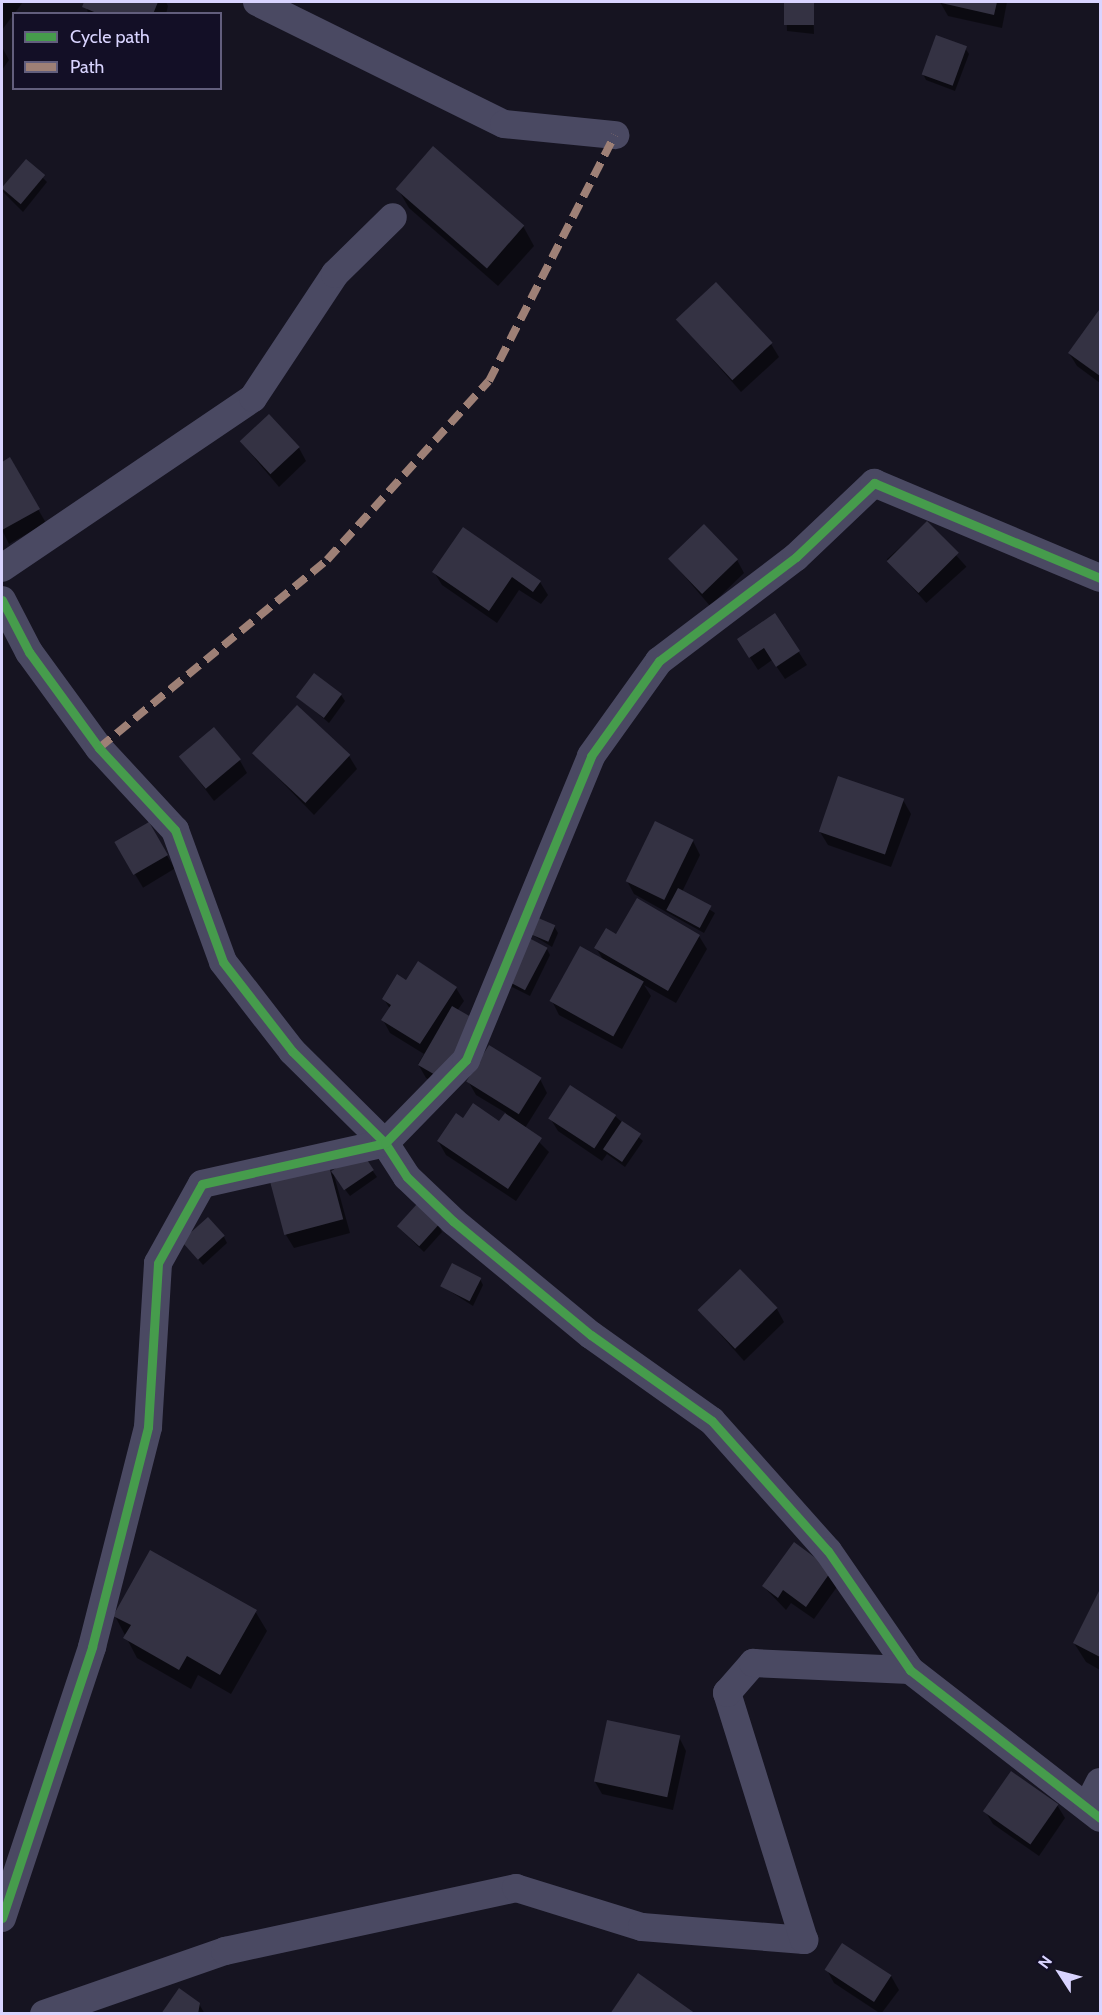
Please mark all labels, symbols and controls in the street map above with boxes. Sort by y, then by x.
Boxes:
legend [12,12,222,90]
text: Cycle path [70,26,150,48]
text: Path [70,56,104,78]
north arrow [1030,1943,1090,2003]
text: N [1034,1952,1056,1972]

